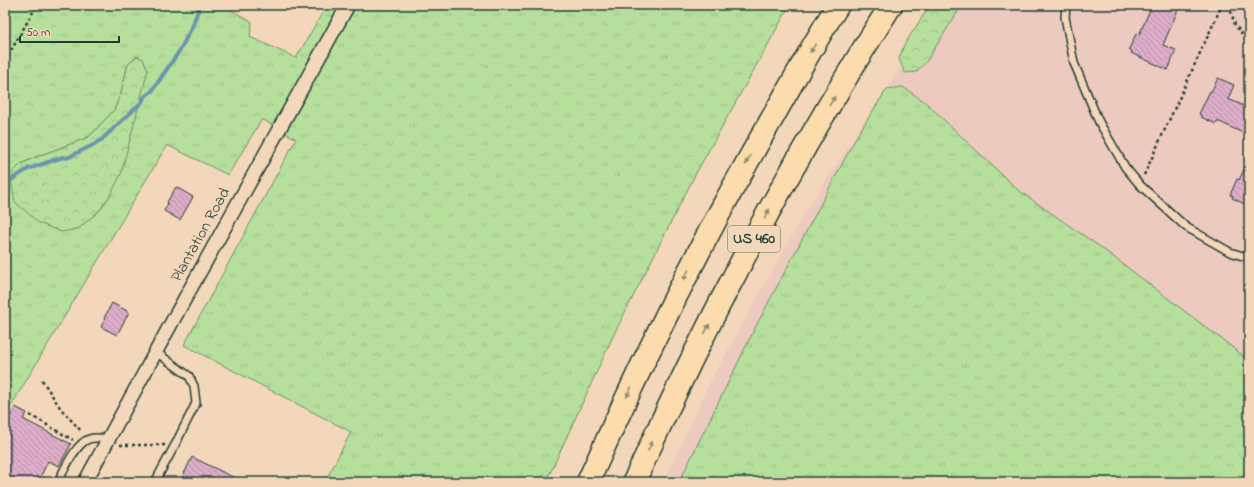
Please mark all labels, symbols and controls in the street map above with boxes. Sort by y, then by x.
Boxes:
scale bar [20,18,119,44]
text: 50 m [26,24,50,42]
one-way arrow [809,42,816,54]
one-way arrow [828,95,835,107]
one-way arrow [744,154,751,166]
street label: Plantation Road [165,183,237,287]
one-way arrow [764,208,771,220]
road number: US 460 [728,226,780,252]
one-way arrow [683,269,690,281]
one-way arrow [704,324,710,335]
one-way arrow [626,386,632,397]
one-way arrow [647,441,653,452]

